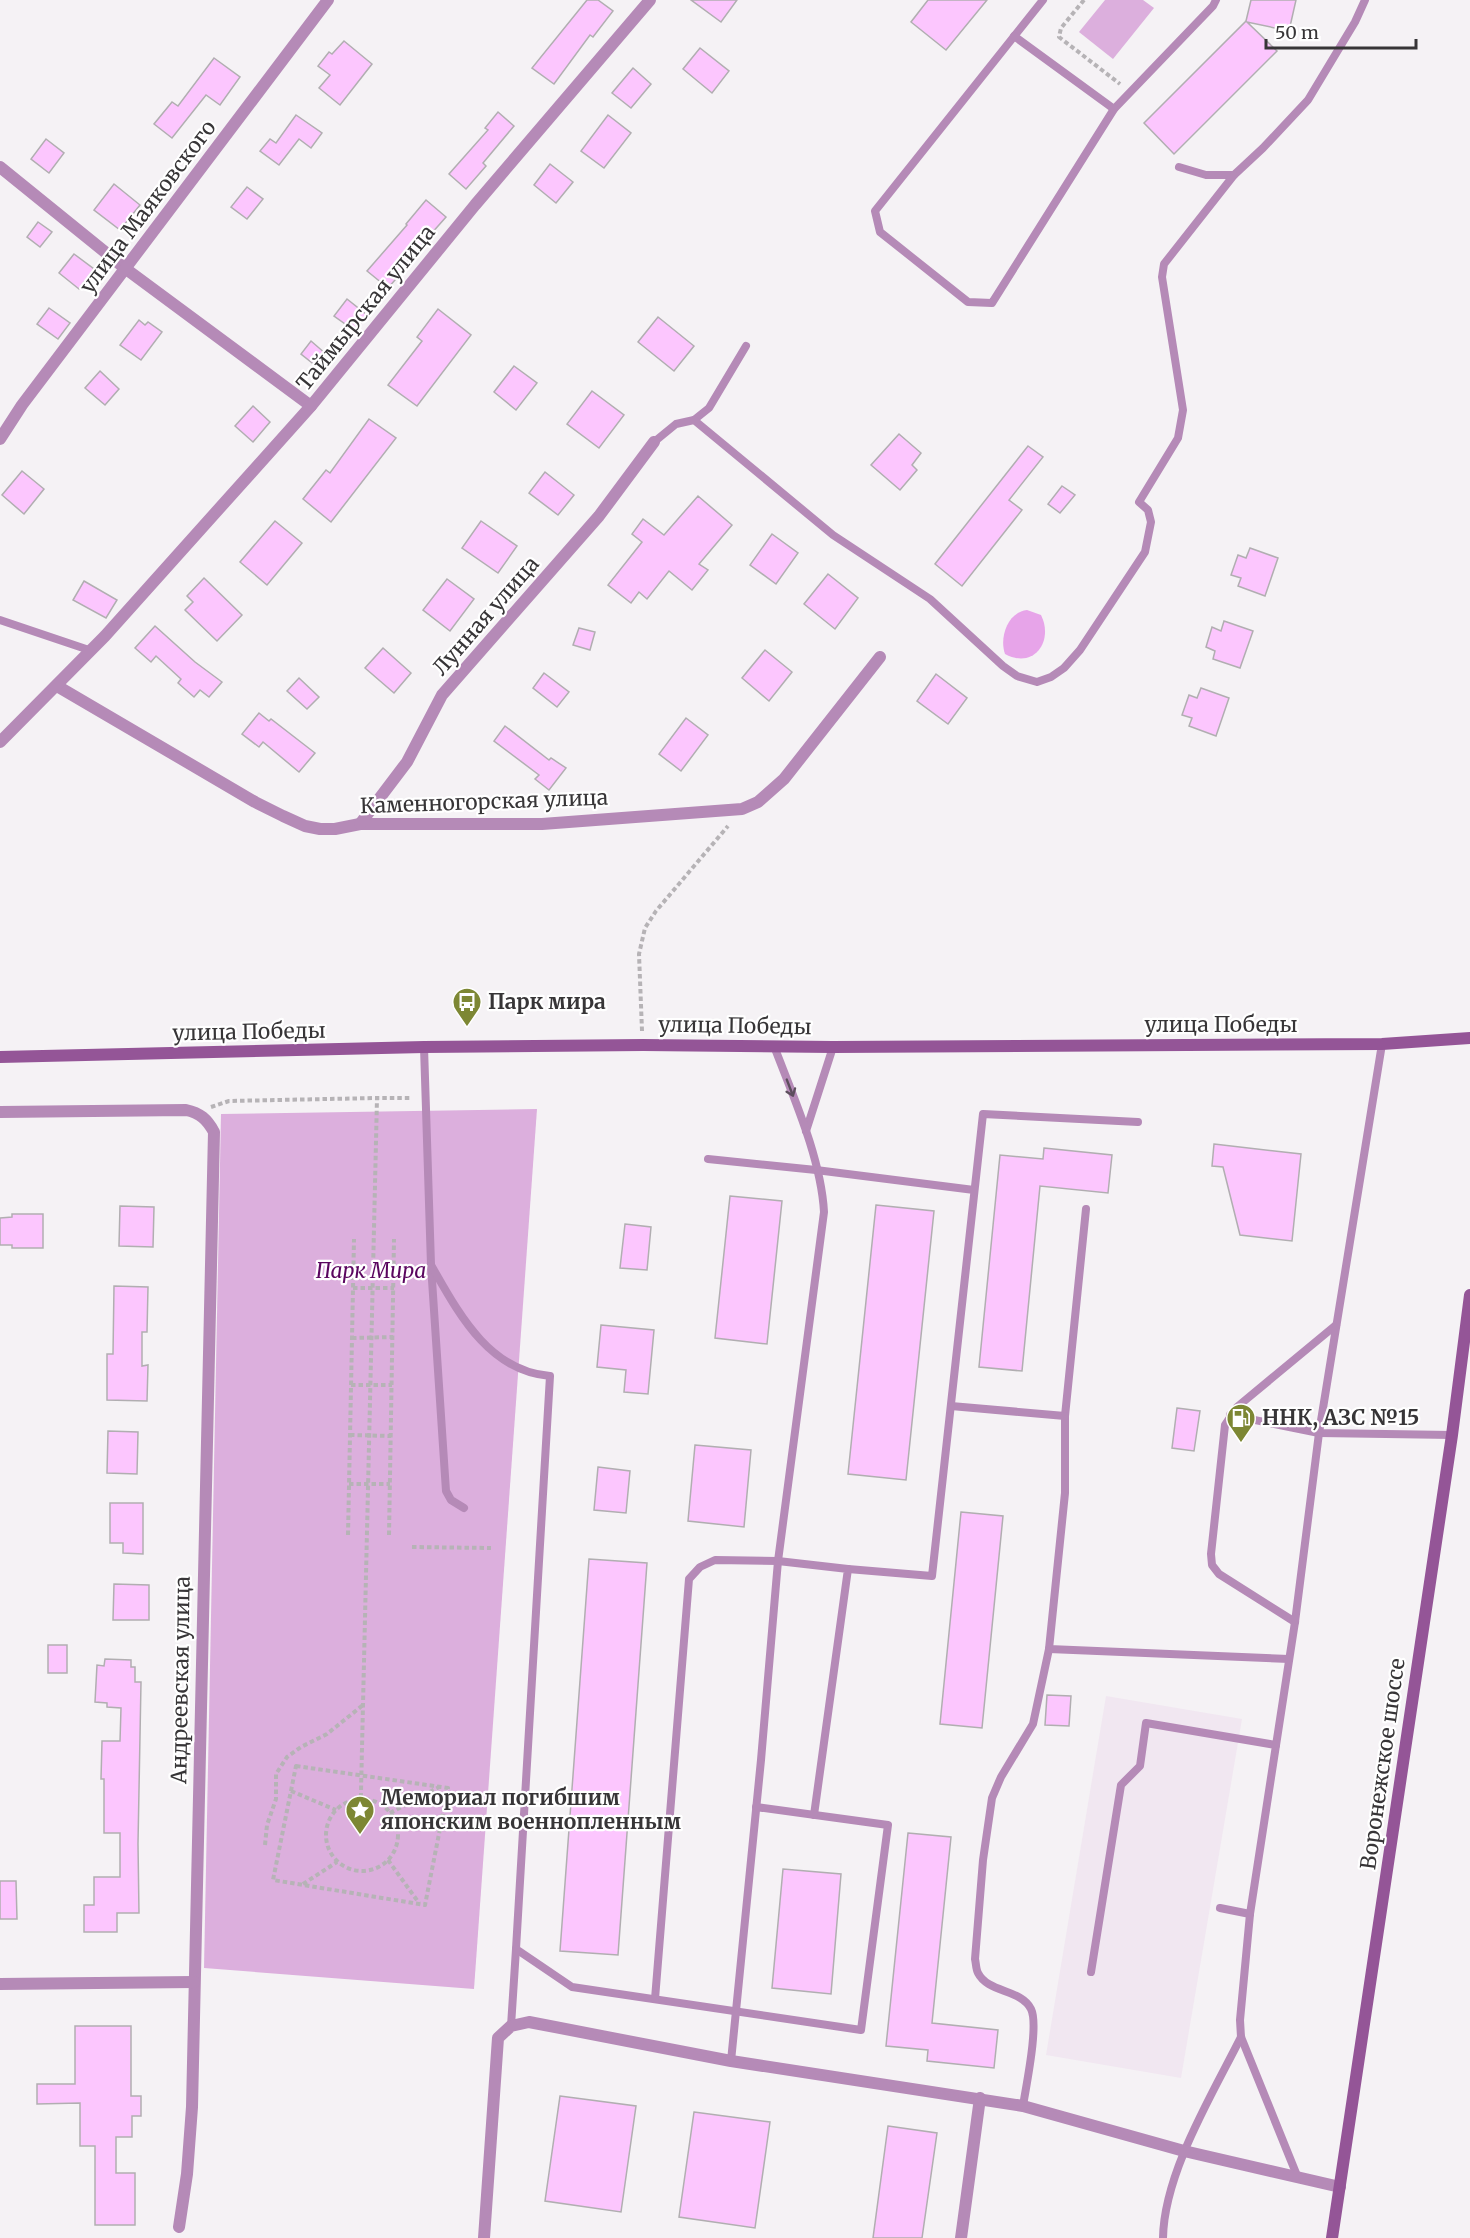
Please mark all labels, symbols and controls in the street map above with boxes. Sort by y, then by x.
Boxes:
scale bar [1266,12,1416,50]
text: 50 m [1275,21,1319,44]
street label: улица Маяковского [74,115,222,299]
street label: Таймырская улица [290,219,441,396]
street label: Лунная улица [427,551,545,681]
street label: Каменногорская улица [359,784,608,819]
bus stop icon: Парк мира [451,986,483,1028]
place label: Парк мира [488,988,606,1015]
street label: улица Победы [658,1011,812,1040]
street label: улица Победы [1144,1011,1298,1038]
street label: улица Победы [172,1017,326,1046]
one-way arrow [785,1078,796,1097]
park label: Парк Мира [316,1257,426,1284]
fuel station icon: ННК, АЗС №15 [1225,1402,1257,1444]
place label: ННК, АЗС №15 [1262,1404,1419,1431]
street label: Андреевская улица [165,1576,196,1785]
street label: Воронежское шоссе [1354,1657,1411,1871]
place label: Мемориал погибшим японским военнопленным [381,1784,682,1835]
place icon: Мемориал погибшим японским военнопленным [344,1794,376,1836]

